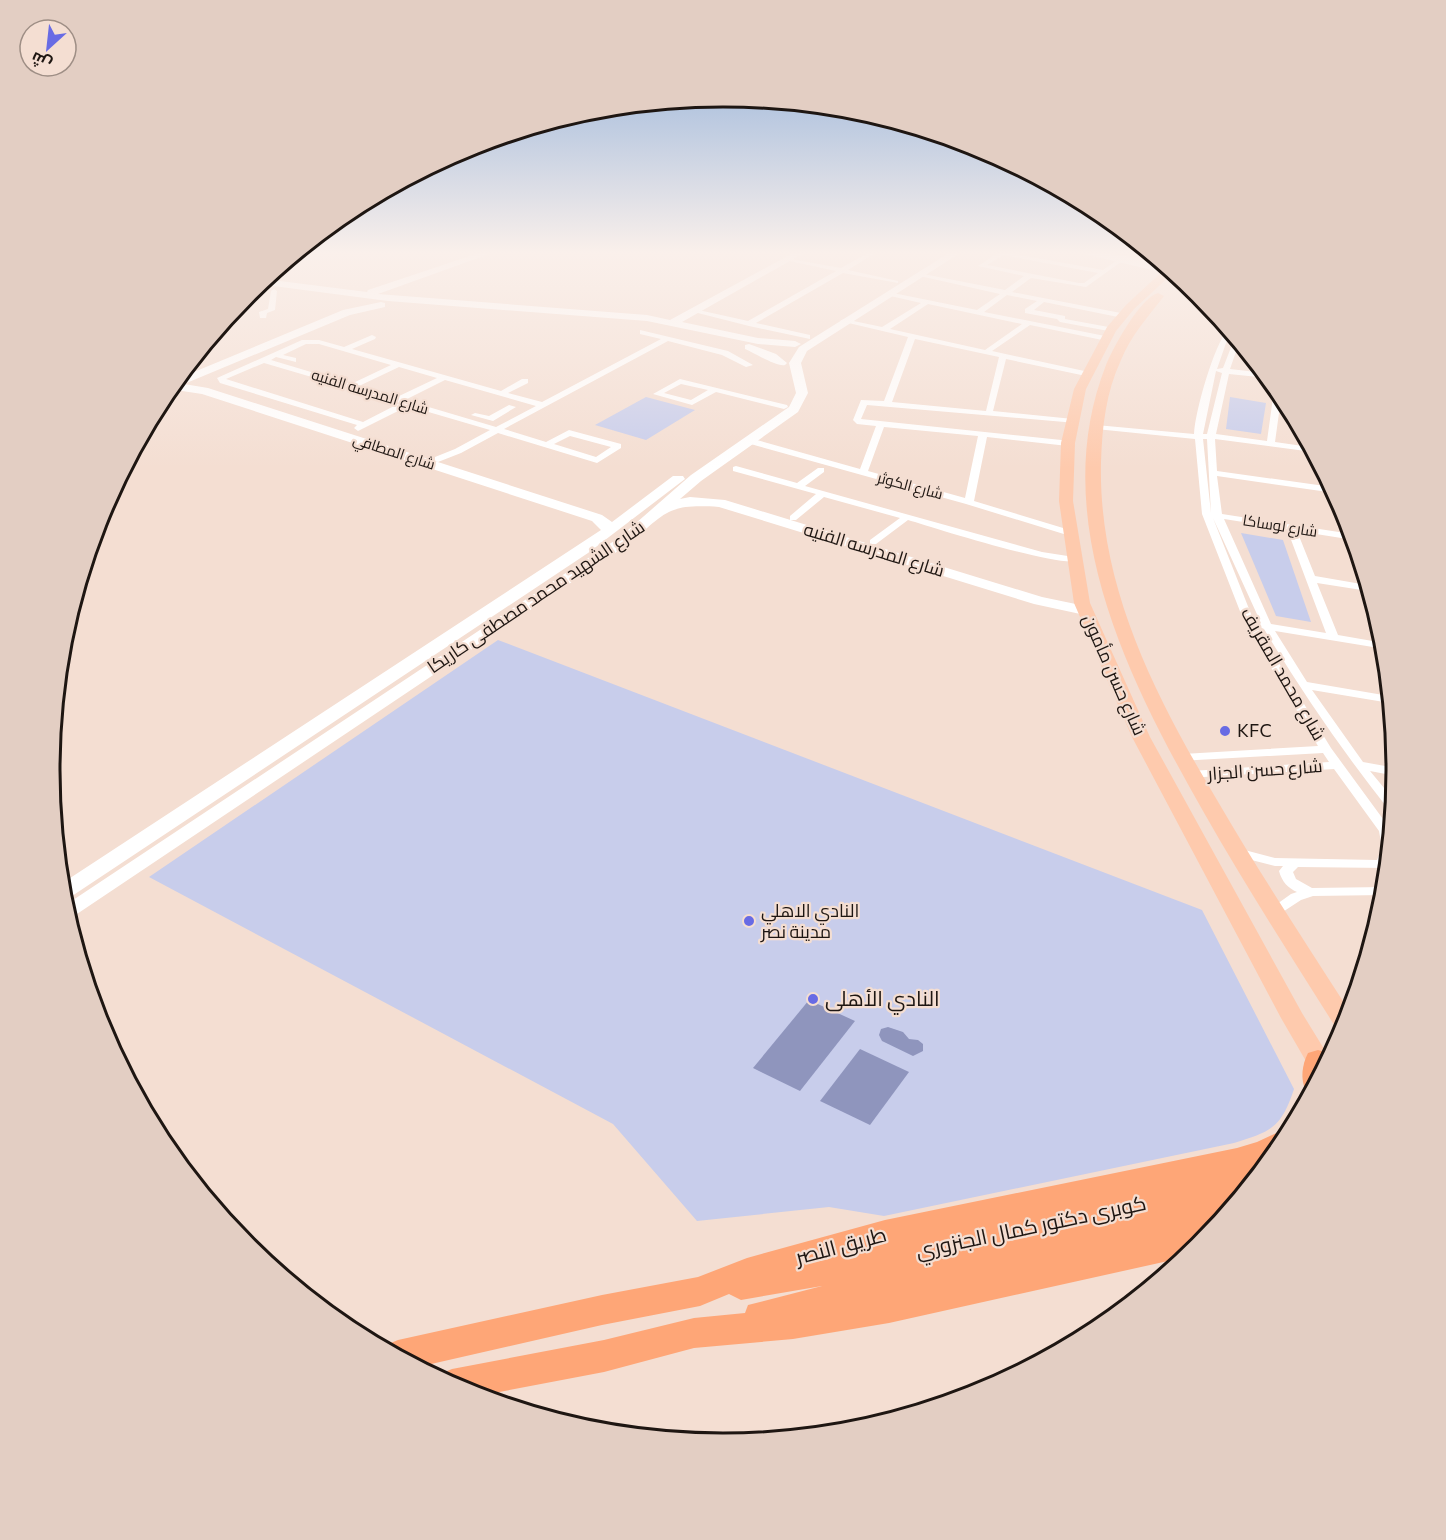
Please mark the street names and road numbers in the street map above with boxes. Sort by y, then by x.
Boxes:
street label: شارع المدرسه الفنيه [309,365,431,420]
street label: شارع المطافي [350,429,438,477]
street label: شارع الكوثر [874,467,945,505]
street label: شارع لوساكا [1241,510,1319,543]
street label: شارع الشهيد محمد مصطفى كاريكا [423,515,649,679]
street label: شارع المدرسه الفنيه [801,517,947,583]
street label: شارع محمد المقريف [1235,603,1331,745]
street label: شارع حسن مأمون [1077,611,1151,739]
street label: شارع حسن الجزار [1206,754,1323,786]
street label: كوبرى دكتور كمال الجنزوري [913,1189,1149,1267]
street label: طريق النصر [791,1220,889,1271]

